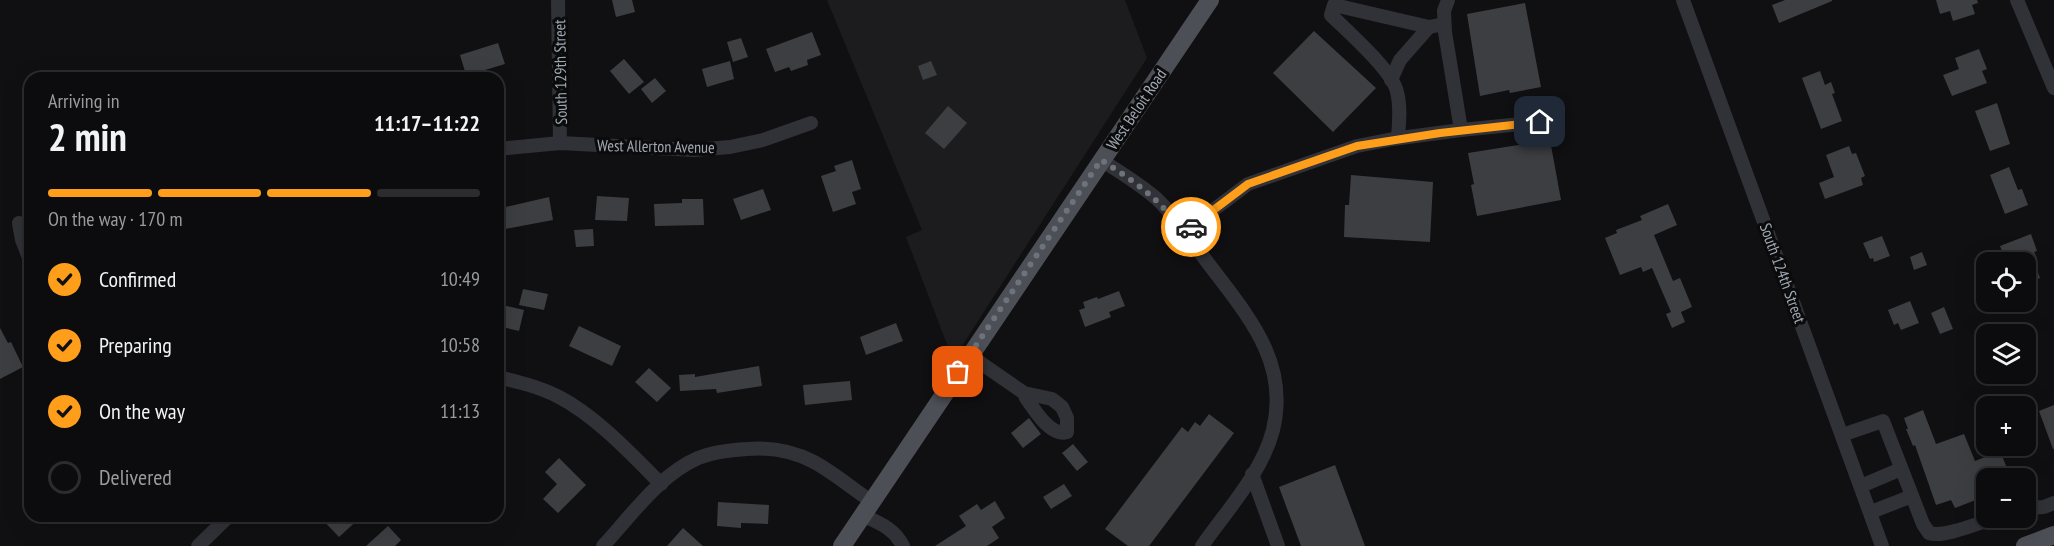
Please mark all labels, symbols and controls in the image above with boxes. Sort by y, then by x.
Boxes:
street label: South 129th Street [549,19,571,125]
street label: West Beloit Road [1102,65,1170,153]
text: Arriving in [48,88,120,114]
pin [1514,96,1565,147]
icon: home [1523,105,1556,138]
text: 11:17–11:22 [374,109,480,137]
text: 2 min [48,111,127,162]
street label: West Allerton Avenue [597,135,715,157]
courier [1161,197,1221,257]
text: On the way · 170 m [48,206,183,232]
icon: car [1175,211,1208,244]
street label: South 124th Street [1756,220,1811,326]
map controls [1976,252,2036,528]
button: locate [1976,252,2036,312]
icon: check [48,263,81,296]
text: Confirmed [99,265,176,293]
text: 10:49 [440,266,480,292]
button: layers [1976,324,2036,384]
icon: check [48,329,81,362]
text: Preparing [99,331,172,359]
text: 10:58 [440,332,480,358]
pin [932,346,983,397]
icon: bag [941,355,974,388]
icon: check [48,395,81,428]
button: + [1976,396,2036,456]
text: On the way [99,397,185,425]
text: 11:13 [440,398,480,424]
text: Delivered [99,463,172,491]
button: − [1976,468,2036,528]

